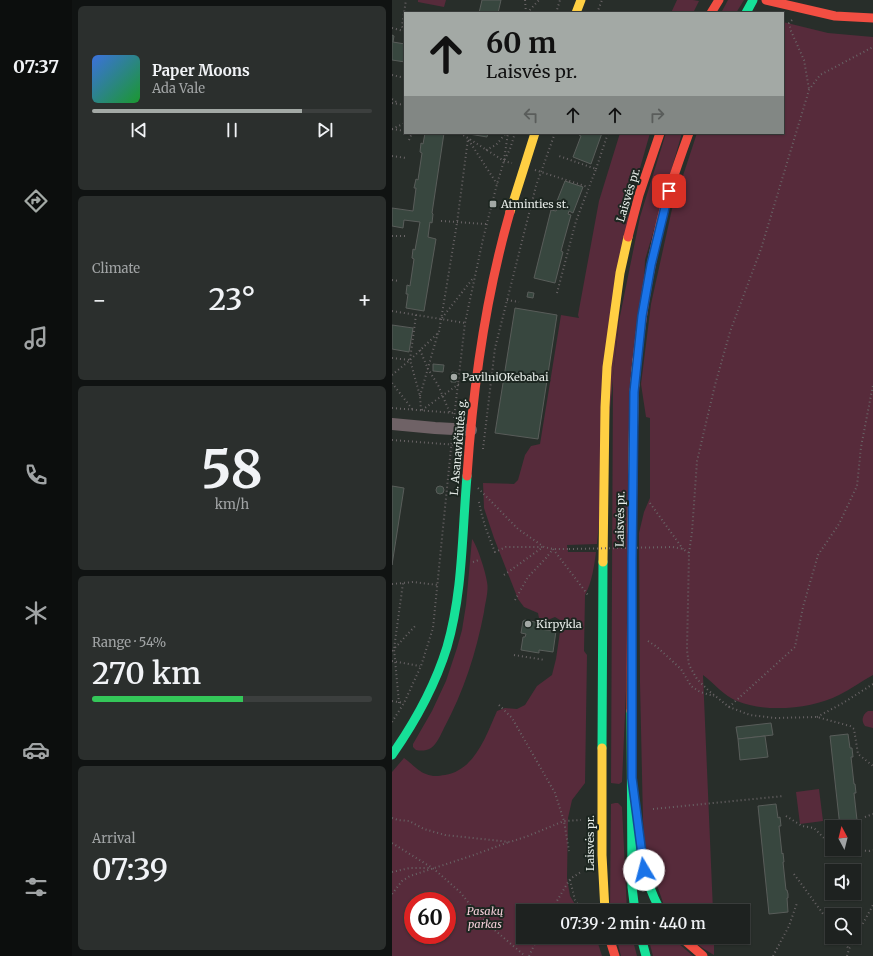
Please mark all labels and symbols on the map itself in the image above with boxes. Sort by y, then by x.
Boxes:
street label: Laisvės pr. [613,166,643,224]
pin [652,174,686,208]
place label: Atminties st. [500,197,569,211]
marker: Atminties st. [488,199,498,209]
place label: PavilniOKebabai [462,370,549,384]
marker: PavilniOKebabai [449,372,459,382]
street label: L. Asanavičiūtės g. [447,398,469,496]
street label: Laisvės pr. [613,491,627,547]
place label: Kirpykla [536,617,582,631]
marker: Kirpykla [523,619,533,629]
street label: Laisvės pr. [583,815,597,871]
north arrow [825,820,861,856]
position arrow [623,849,665,891]
speed limit sign: 60 [404,892,456,944]
park label: Pasakų parkas [467,904,503,931]

